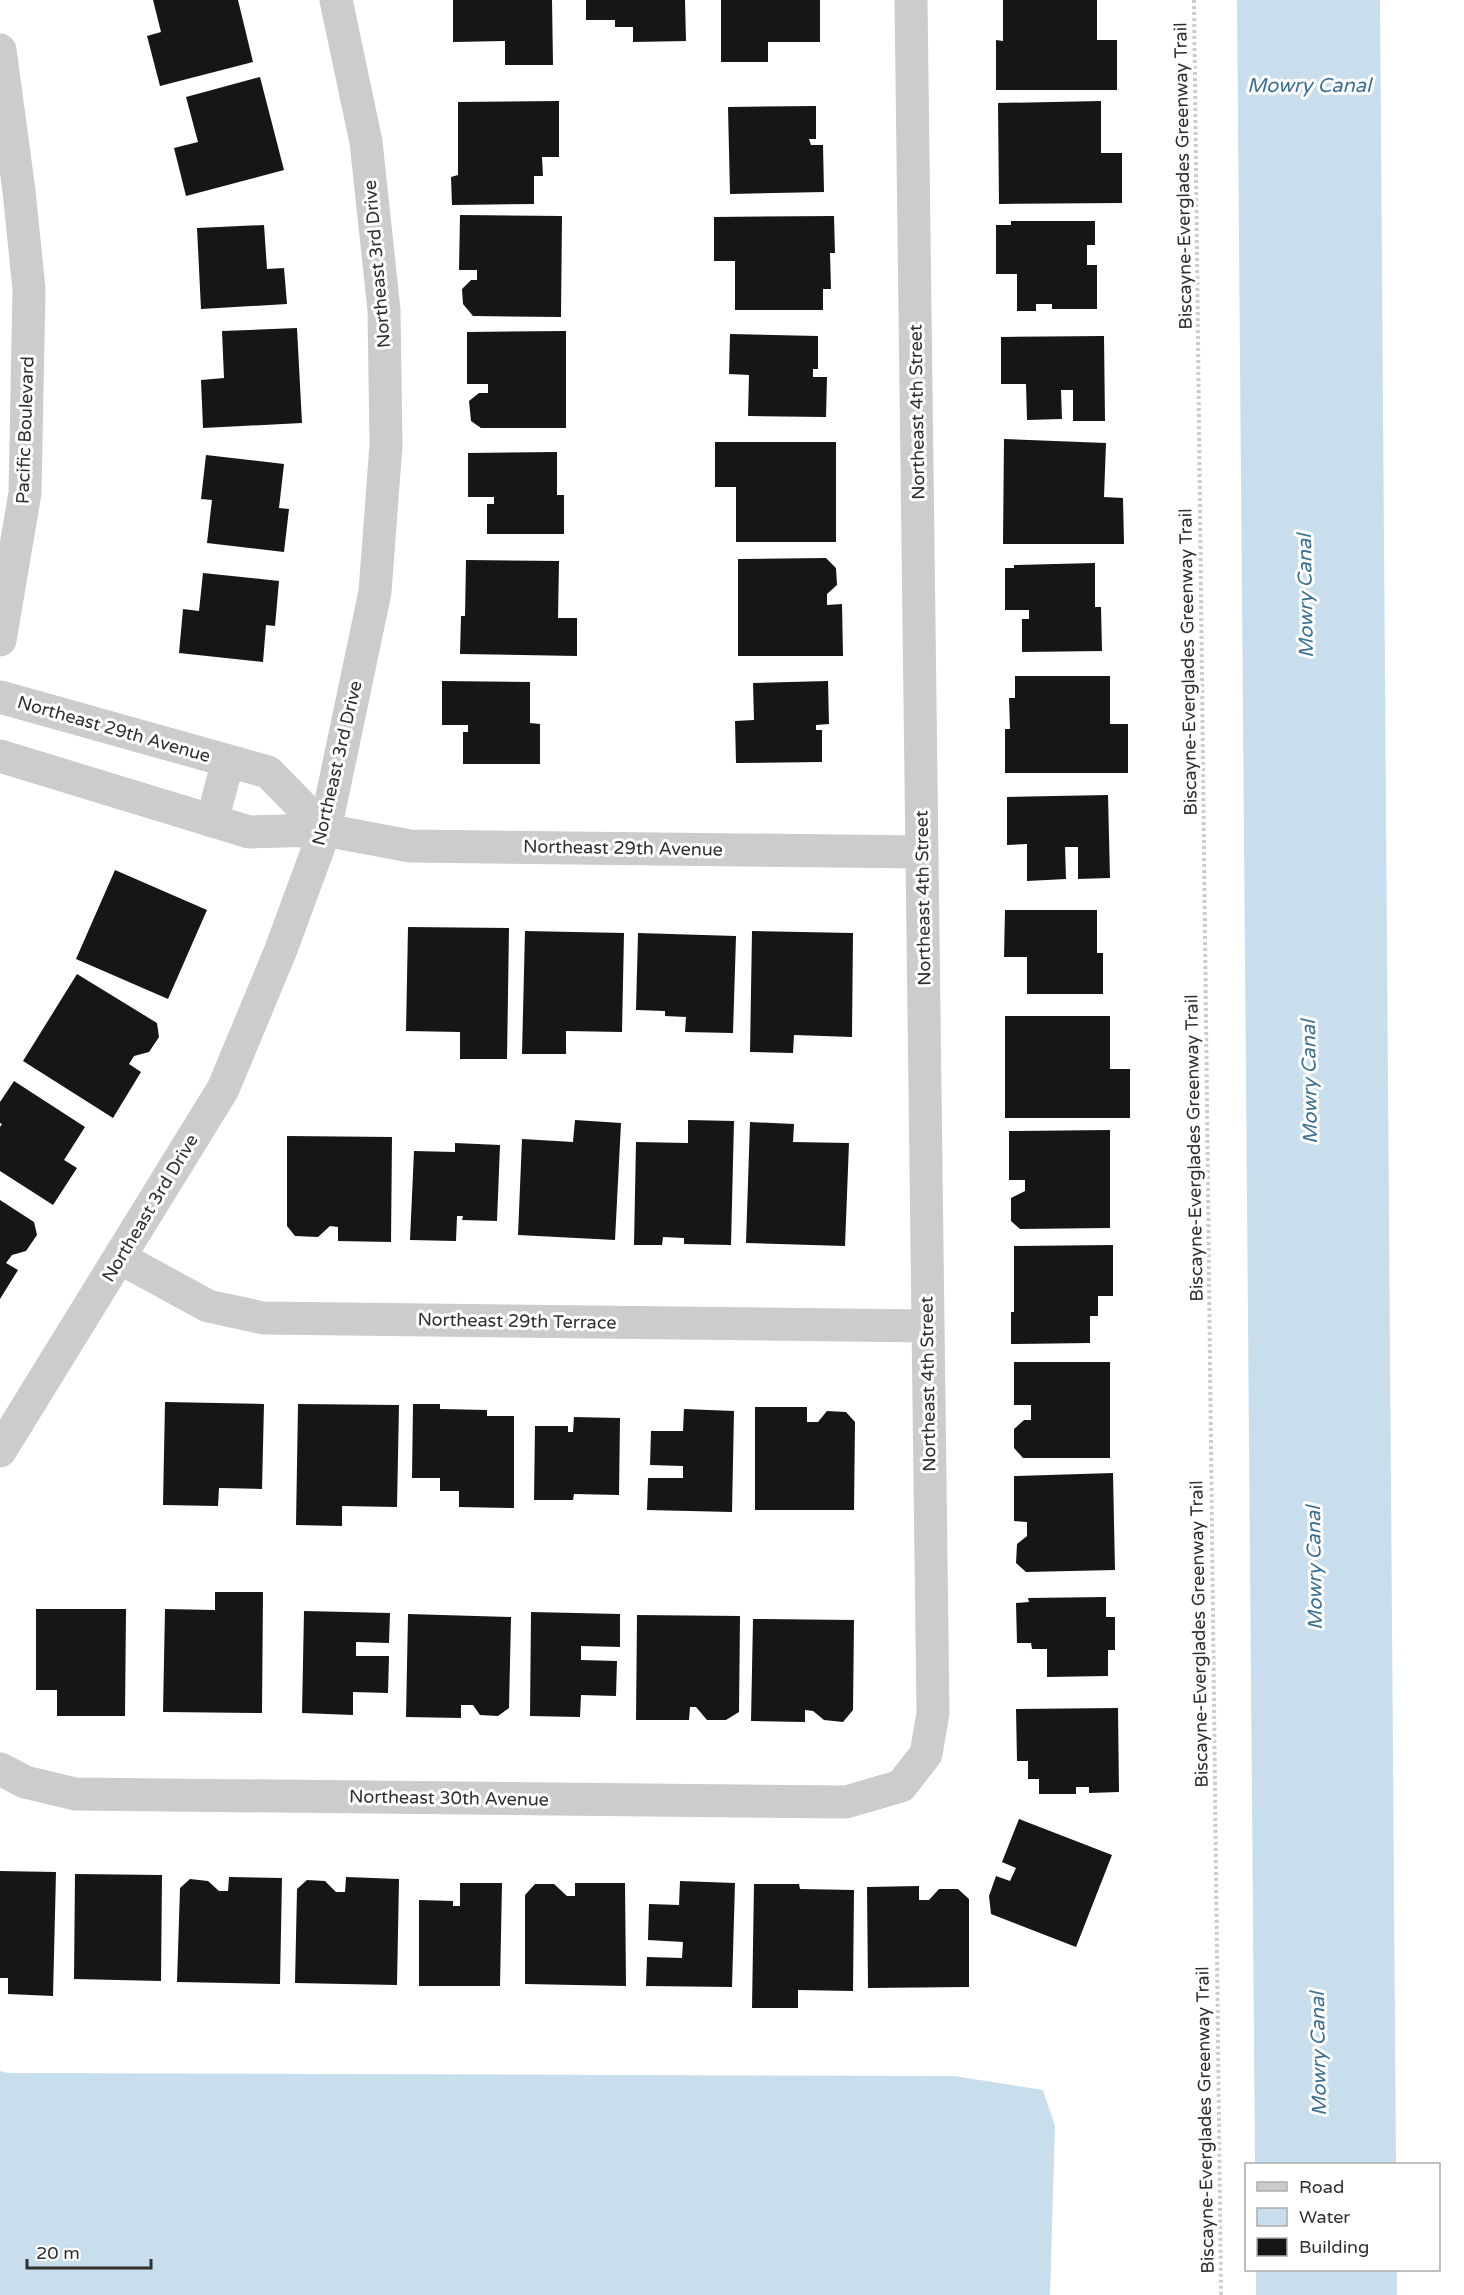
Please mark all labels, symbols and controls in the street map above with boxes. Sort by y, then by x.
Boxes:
street label: Biscayne-Everglades Greenway Trail [1169,22,1197,330]
water label: Mowry Canal [1247,74,1373,98]
street label: Northeast 3rd Drive [359,179,395,349]
street label: Northeast 4th Street [904,324,930,500]
street label: Pacific Boulevard [11,356,39,504]
street label: Biscayne-Everglades Greenway Trail [1174,508,1202,816]
water label: Mowry Canal [1293,532,1319,658]
street label: Northeast 3rd Drive [307,678,367,848]
street label: Northeast 29th Avenue [15,691,213,767]
street label: Northeast 4th Street [910,810,936,986]
street label: Northeast 29th Avenue [523,835,723,861]
street label: Biscayne-Everglades Greenway Trail [1180,994,1208,1302]
water label: Mowry Canal [1297,1018,1323,1144]
street label: Northeast 3rd Drive [97,1130,203,1286]
street label: Northeast 4th Street [915,1296,941,1472]
street label: Northeast 29th Terrace [417,1308,617,1334]
street label: Biscayne-Everglades Greenway Trail [1185,1480,1213,1788]
water label: Mowry Canal [1302,1504,1328,1630]
street label: Northeast 30th Avenue [349,1785,549,1811]
street label: Biscayne-Everglades Greenway Trail [1191,1966,1219,2274]
water label: Mowry Canal [1306,1990,1332,2116]
legend [1245,2163,1440,2271]
text: Road [1299,2176,1344,2198]
text: Water [1299,2206,1350,2228]
scale bar [27,2232,152,2270]
text: Building [1299,2236,1369,2258]
text: 20 m [36,2242,80,2264]

